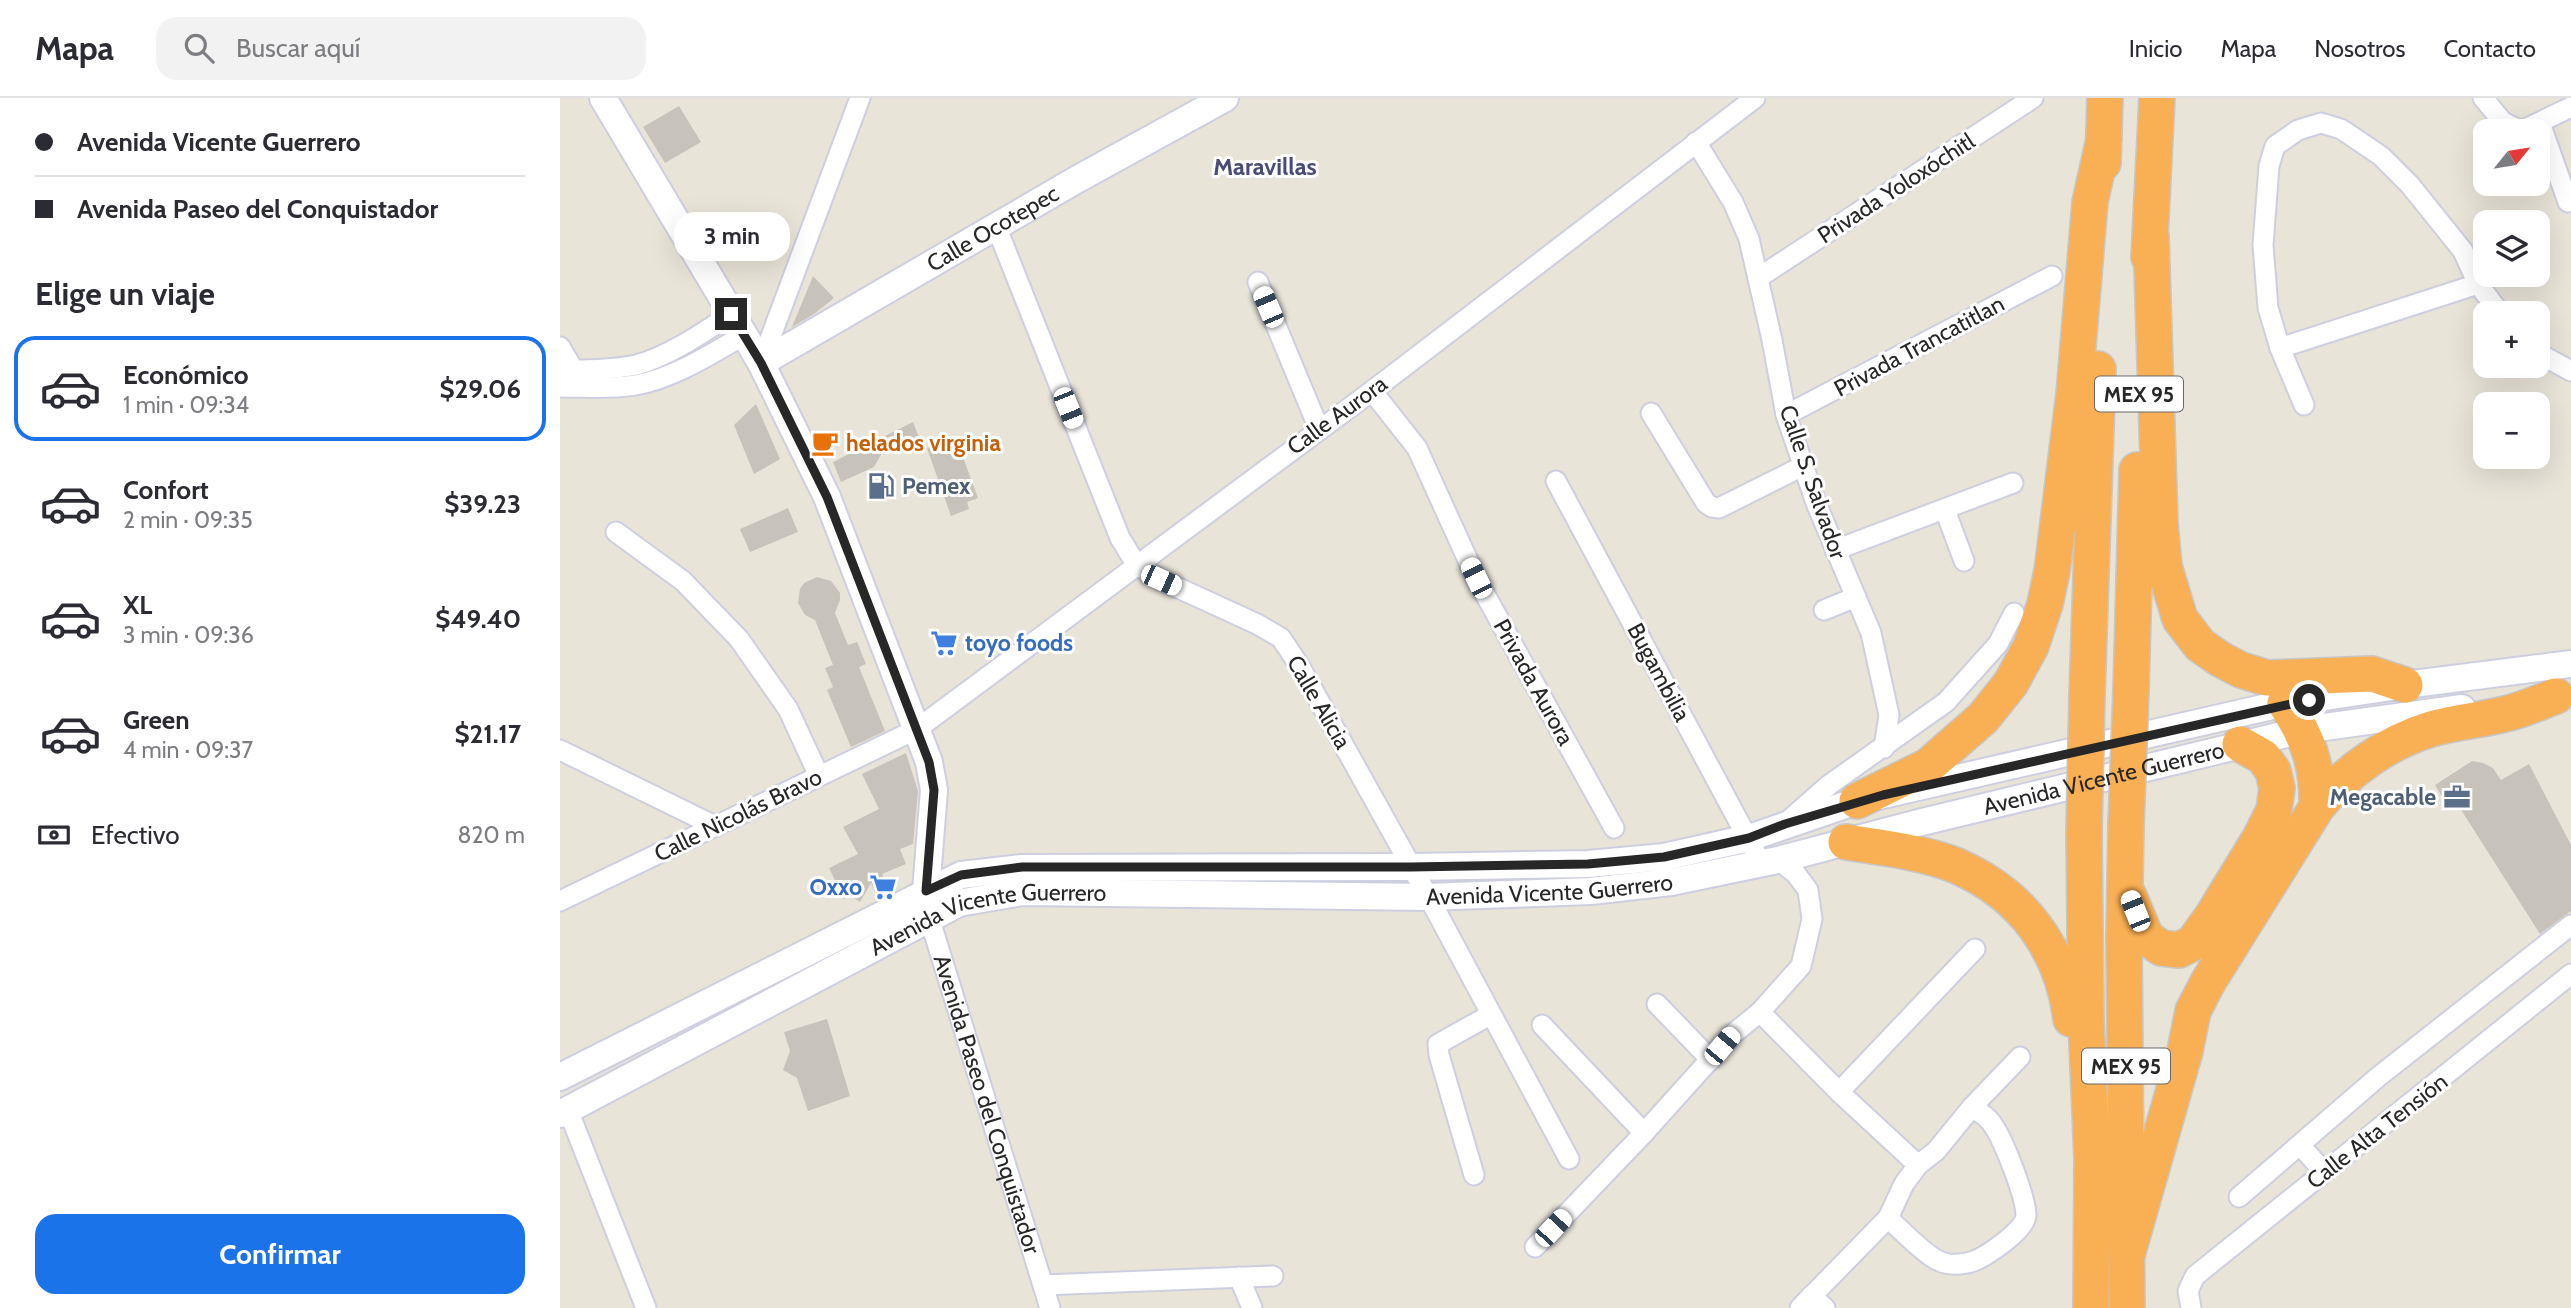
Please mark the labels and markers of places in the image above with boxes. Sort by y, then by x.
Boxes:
cafe icon: helados virginia [810,428,840,458]
place label: helados virginia [846,429,1001,457]
fuel station icon: Pemex [866,471,896,501]
place label: Pemex [902,472,971,500]
supermarket icon: toyo foods [929,628,959,658]
place label: toyo foods [965,629,1073,657]
office icon: Megacable [2442,782,2472,812]
place label: Megacable [2329,783,2436,811]
supermarket icon: Oxxo [868,872,898,902]
place label: Oxxo [809,873,862,901]

